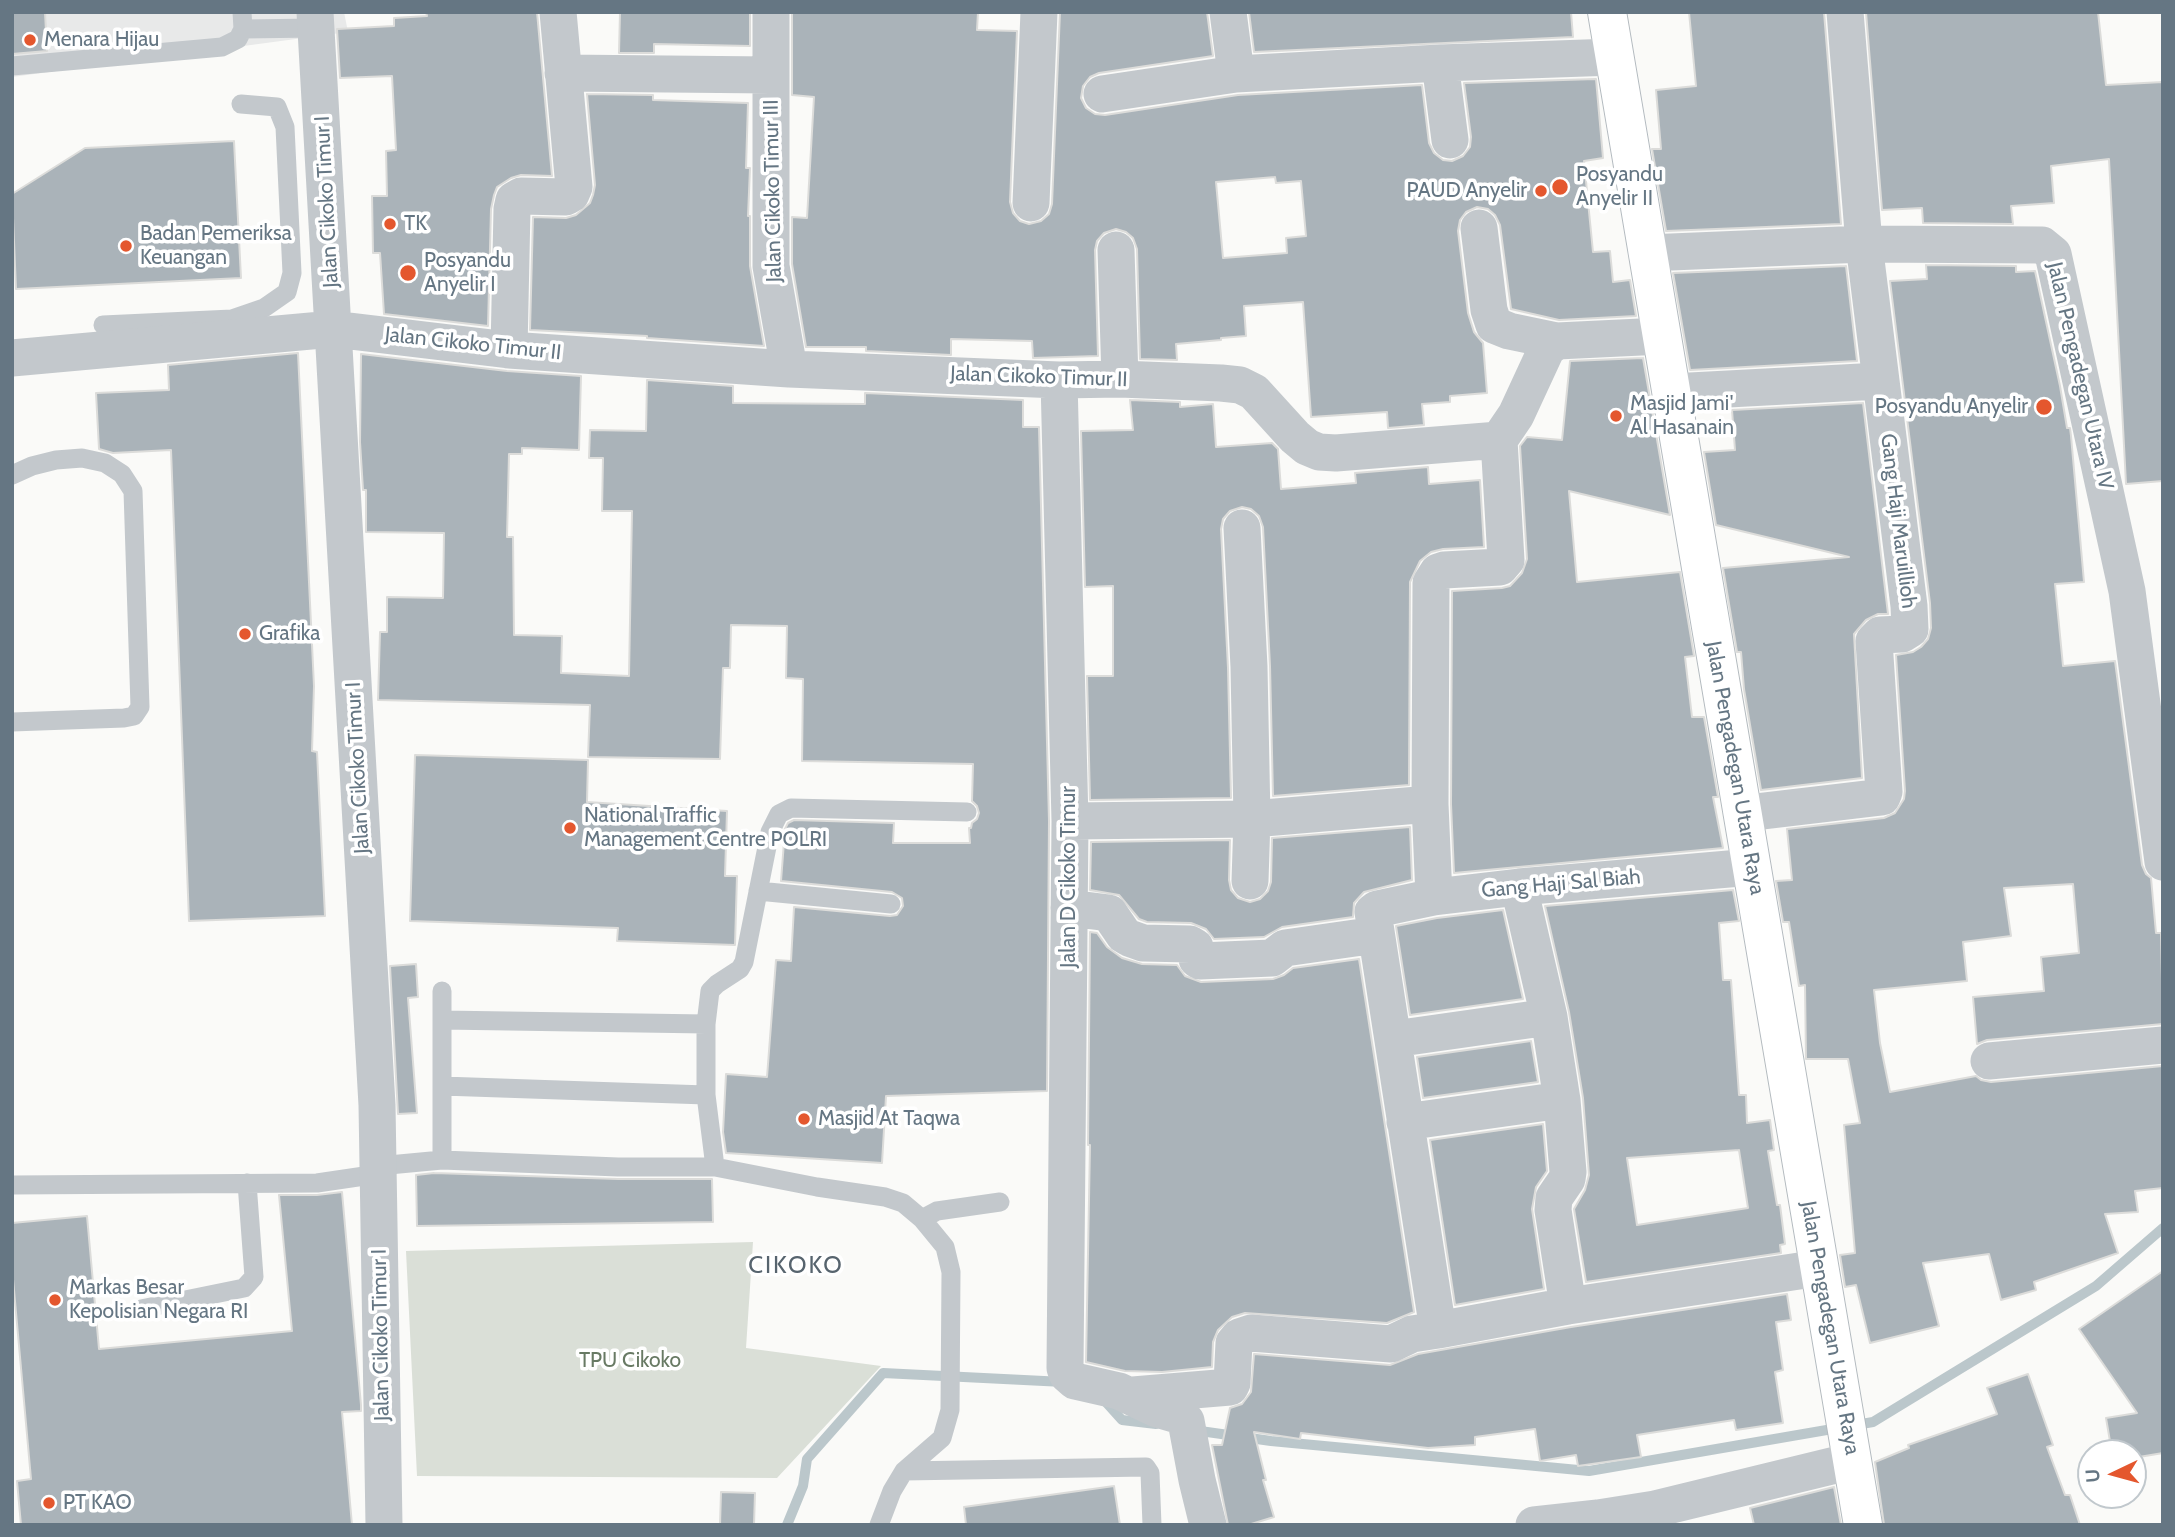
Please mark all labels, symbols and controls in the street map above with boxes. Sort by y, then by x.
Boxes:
place label: Menara Hijau [44,27,159,53]
marker: Menara Hijau [22,32,38,48]
street label: Jalan Cikoko Timur III [759,99,787,283]
street label: Jalan Cikoko Timur I [310,115,344,289]
place label: Posyandu Anyelir II [1576,162,1663,212]
marker: Posyandu Anyelir II [1550,177,1570,197]
place label: PAUD Anyelir [1406,178,1527,204]
marker: PAUD Anyelir [1533,183,1549,199]
place label: TK [404,211,427,237]
marker: TK [382,216,398,232]
place label: Badan Pemeriksa Keuangan [140,221,292,271]
marker: Badan Pemeriksa Keuangan [118,238,134,254]
place label: Posyandu Anyelir I [424,248,511,298]
street label: Jalan Pengadegan Utara IV [2042,260,2118,492]
marker: Posyandu Anyelir I [398,263,418,283]
street label: Jalan Cikoko Timur II [383,322,563,366]
street label: Jalan Cikoko Timur II [950,361,1128,393]
place label: Masjid Jami' Al Hasanain [1630,391,1734,441]
place label: Posyandu Anyelir [1875,394,2028,420]
marker: Posyandu Anyelir [2034,397,2054,417]
marker: Masjid Jami' Al Hasanain [1608,408,1624,424]
street label: Gang Haji Maruillioh [1875,432,1921,610]
place label: Grafika [259,621,320,647]
marker: Grafika [237,626,253,642]
street label: Jalan Pengadegan Utara Raya [1700,639,1770,897]
street label: Jalan Cikoko Timur I [341,681,375,855]
street label: Jalan D Cikoko Timur [1056,786,1082,968]
place label: National Traffic Management Centre POLRI [584,803,827,853]
marker: National Traffic Management Centre POLRI [562,820,578,836]
street label: Gang Haji Sal Biah [1480,864,1642,904]
place label: Masjid At Taqwa [818,1106,960,1132]
marker: Masjid At Taqwa [796,1111,812,1127]
street label: Jalan Pengadegan Utara Raya [1795,1199,1865,1457]
street label: Jalan Cikoko Timur I [367,1249,395,1421]
district label: CIKOKO [749,1252,843,1280]
place label: Markas Besar Kepolisian Negara RI [69,1275,248,1325]
marker: Markas Besar Kepolisian Negara RI [47,1292,63,1308]
park label: TPU Cikoko [579,1348,681,1374]
north arrow [2077,1439,2147,1509]
text: U [2081,1468,2105,1484]
place label: PT KAO [63,1490,132,1516]
marker: PT KAO [41,1495,57,1511]

